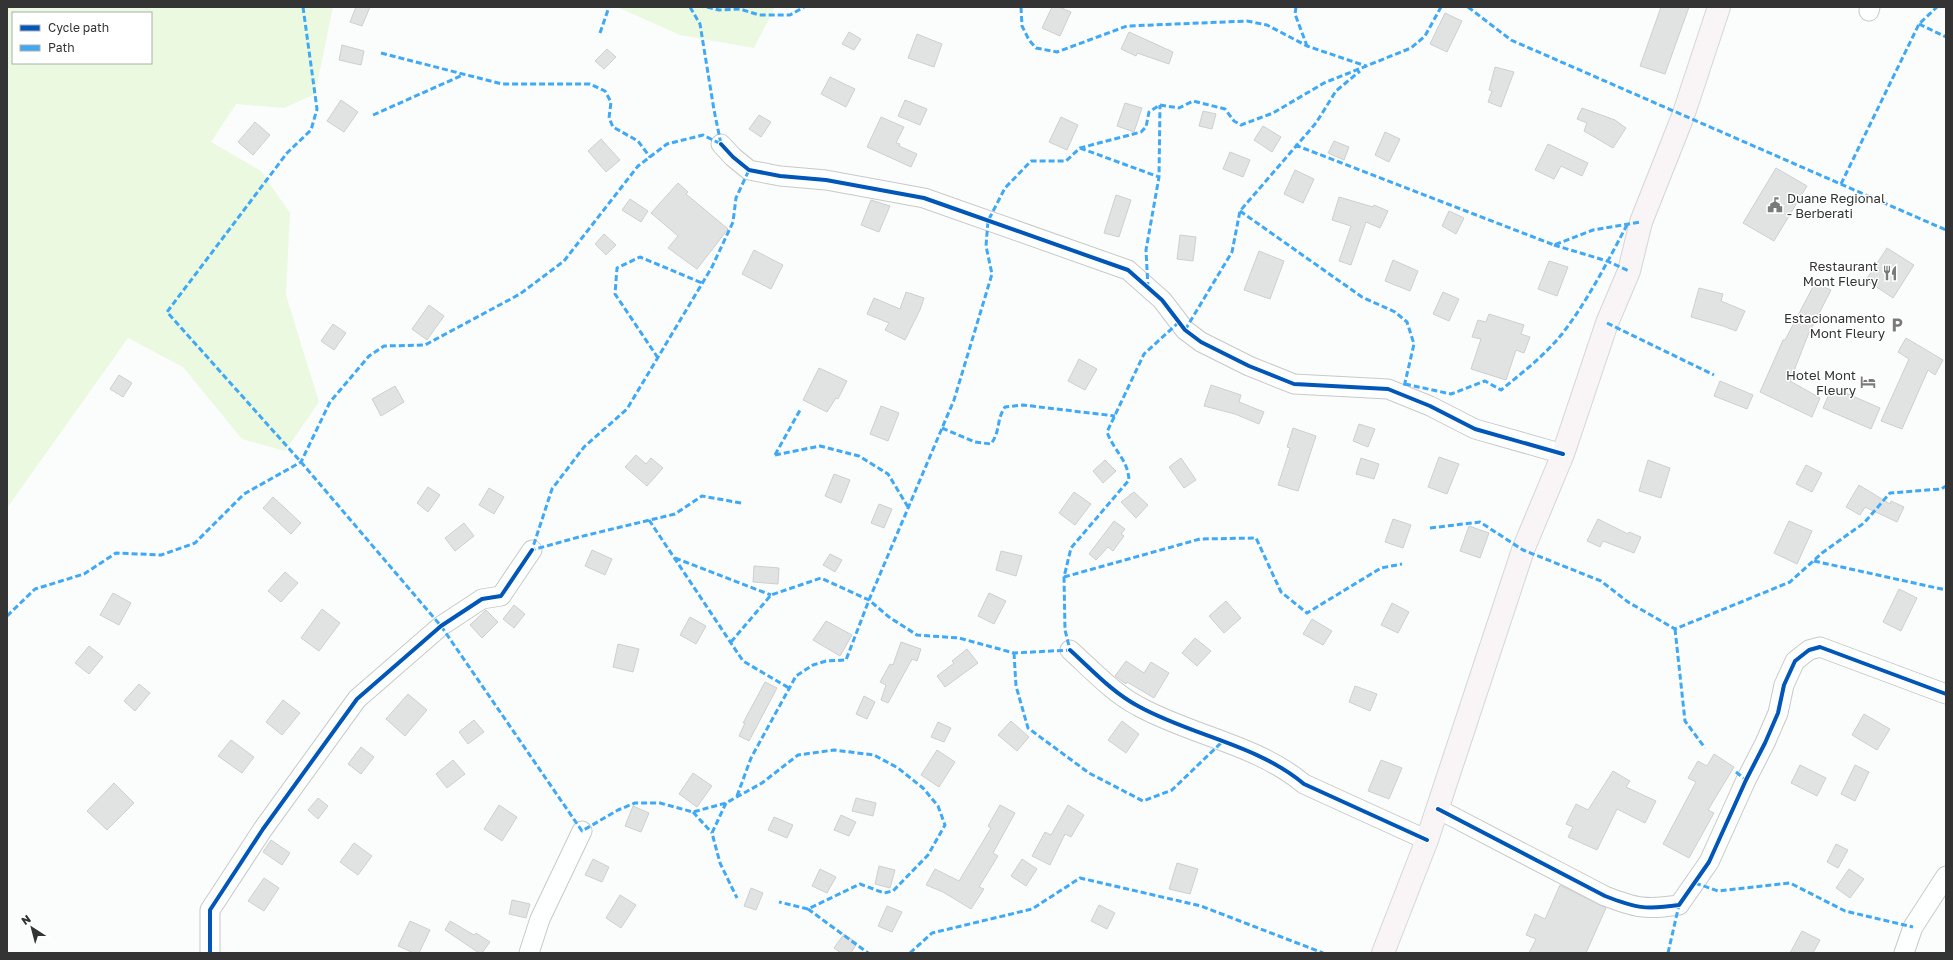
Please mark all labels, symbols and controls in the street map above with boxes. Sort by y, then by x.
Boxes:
legend [12,12,152,64]
text: Cycle path [48,20,109,35]
text: Path [48,40,75,55]
place label: Duane Regional - Berberati [1787,190,1885,221]
public building icon: Duane Regional - Berberati [1766,196,1784,214]
place label: Restaurant Mont Fleury [1803,258,1879,289]
restaurant icon: Restaurant Mont Fleury [1881,264,1899,282]
place label: Estacionamento Mont Fleury [1784,310,1886,341]
parking icon: Estacionamento Mont Fleury [1888,316,1906,334]
place label: Hotel Mont Fleury [1786,367,1857,398]
hotel icon: Hotel Mont Fleury [1859,373,1877,391]
north arrow [12,908,52,948]
text: N [19,912,33,927]

